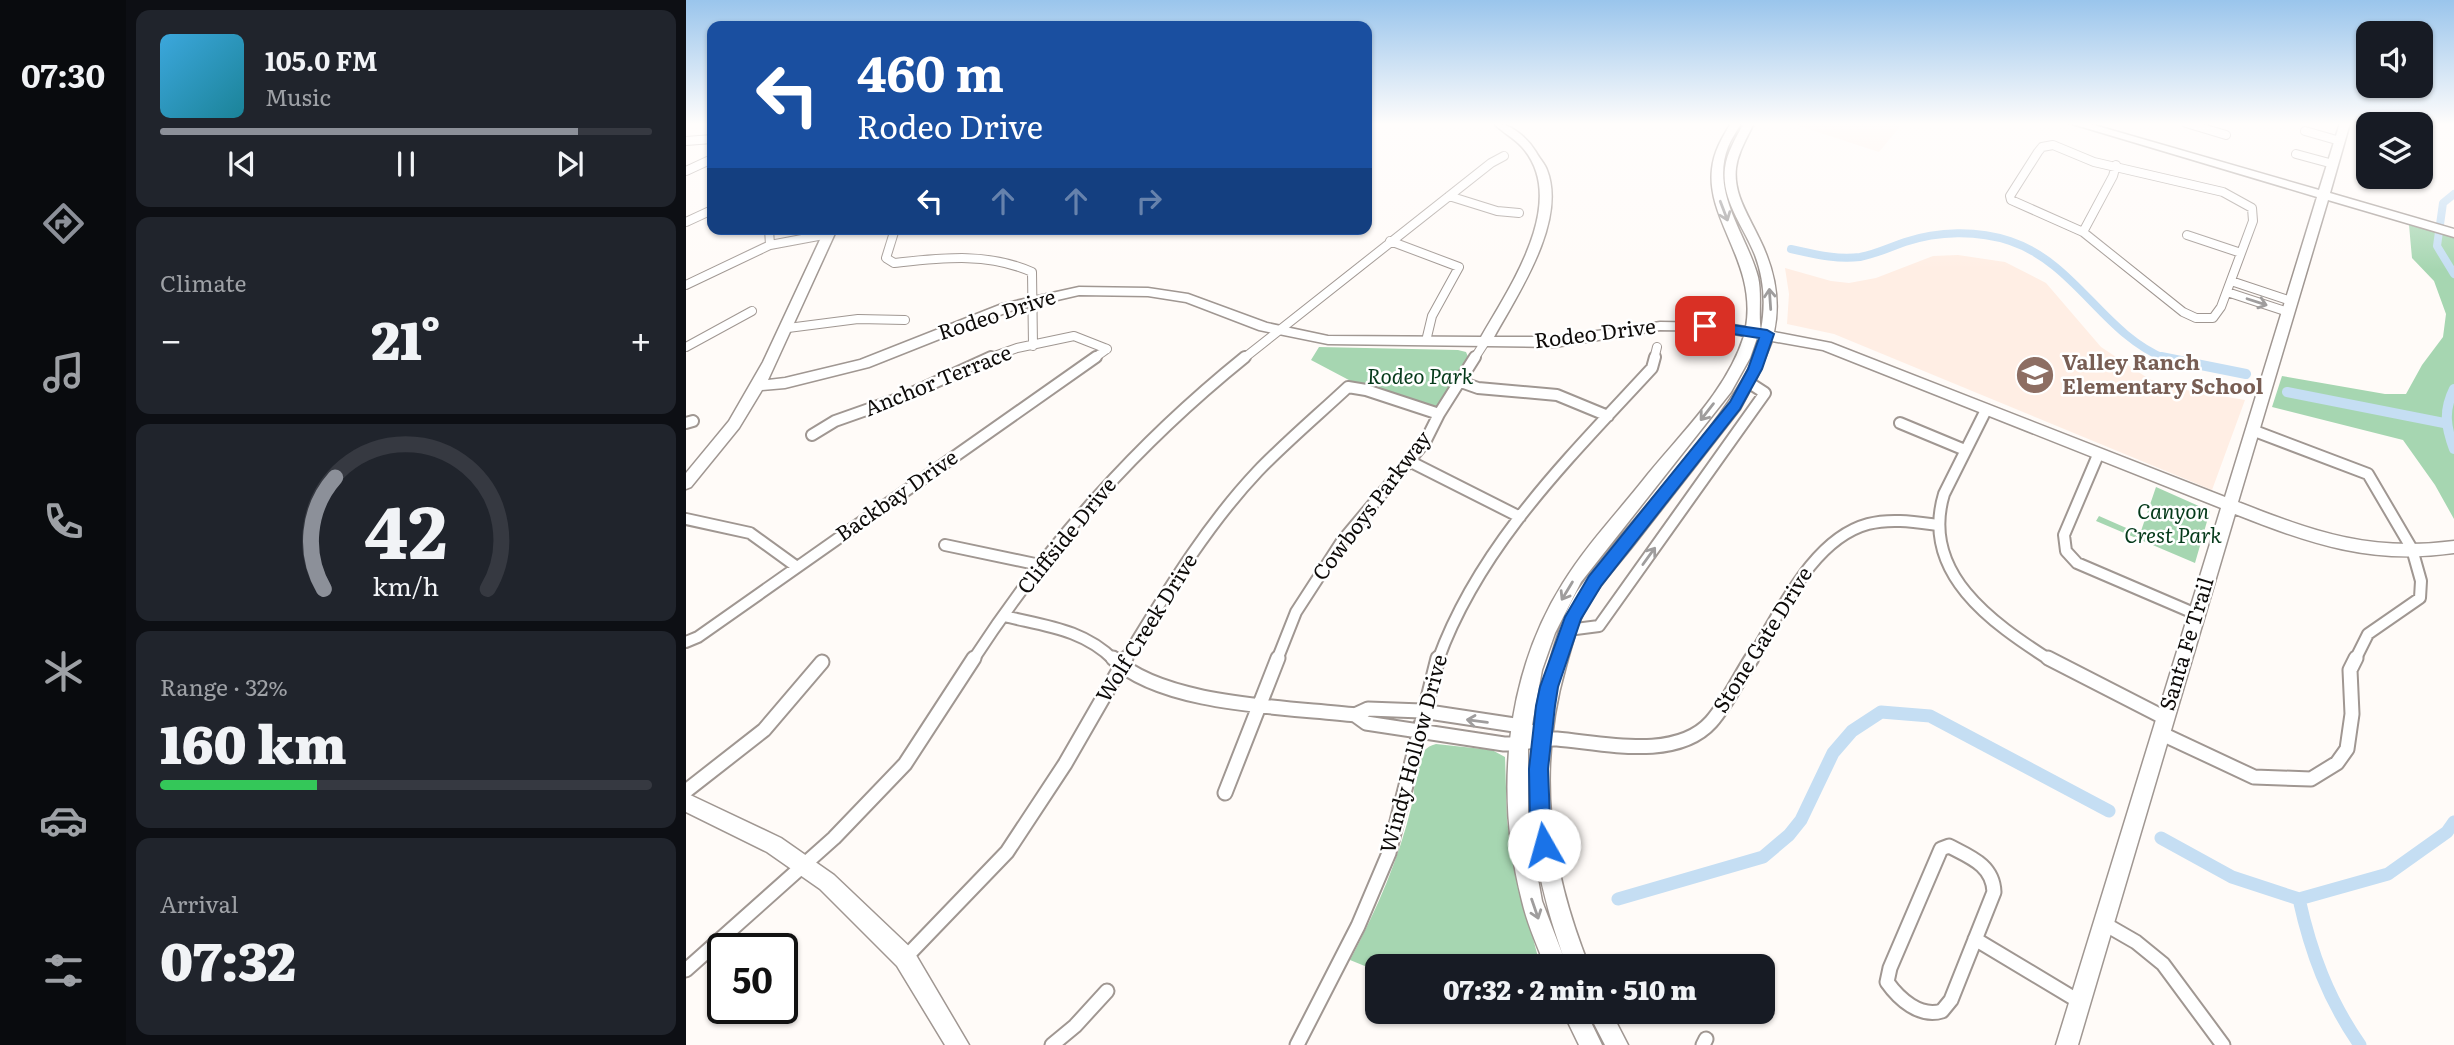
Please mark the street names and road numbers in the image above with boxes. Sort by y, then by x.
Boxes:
street label: Rodeo Drive [933,279,1059,346]
street label: Rodeo Drive [1532,309,1657,354]
street label: Anchor Terrace [859,335,1015,422]
street label: Cowboys Parkway [1303,422,1437,586]
street label: Backbay Drive [828,440,963,548]
street label: Cliffside Drive [1008,469,1122,600]
street label: Wolf Creek Drive [1087,546,1203,707]
street label: Stone Gate Drive [1704,560,1818,718]
street label: Santa Fe Trail [2150,573,2220,714]
street label: Windy Hollow Drive [1370,650,1453,856]

